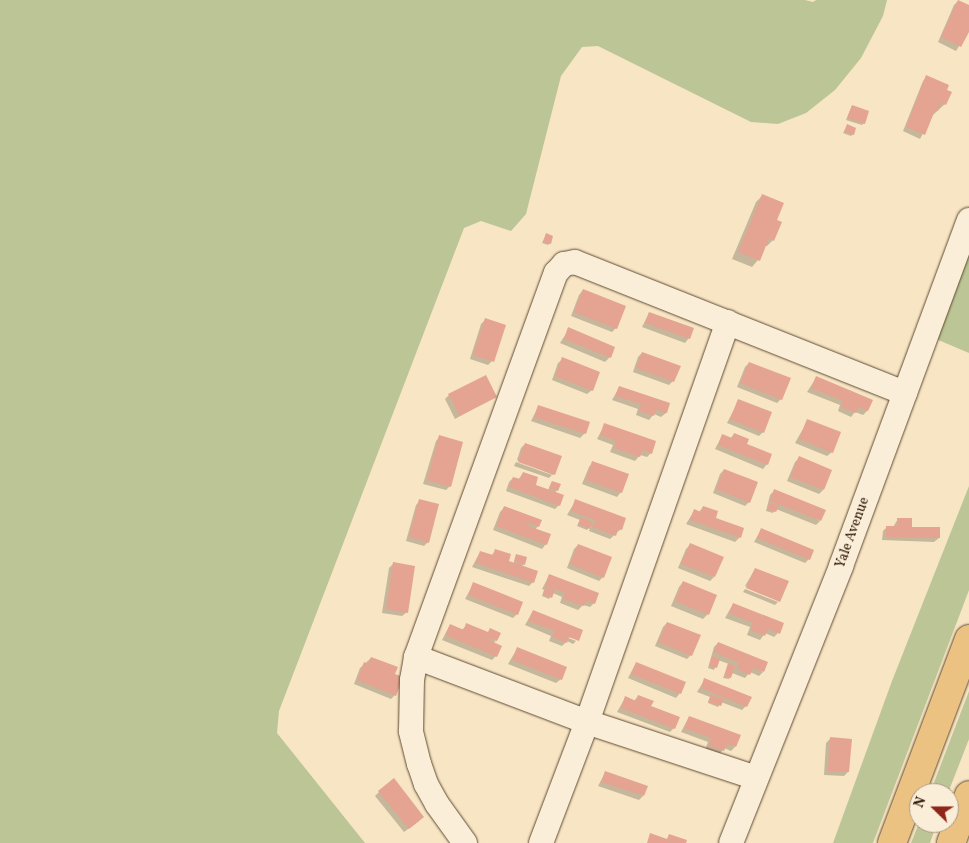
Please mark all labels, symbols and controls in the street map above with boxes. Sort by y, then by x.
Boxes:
street label: Yale Avenue [832,495,874,571]
north arrow [909,783,959,833]
text: N [910,794,931,811]

